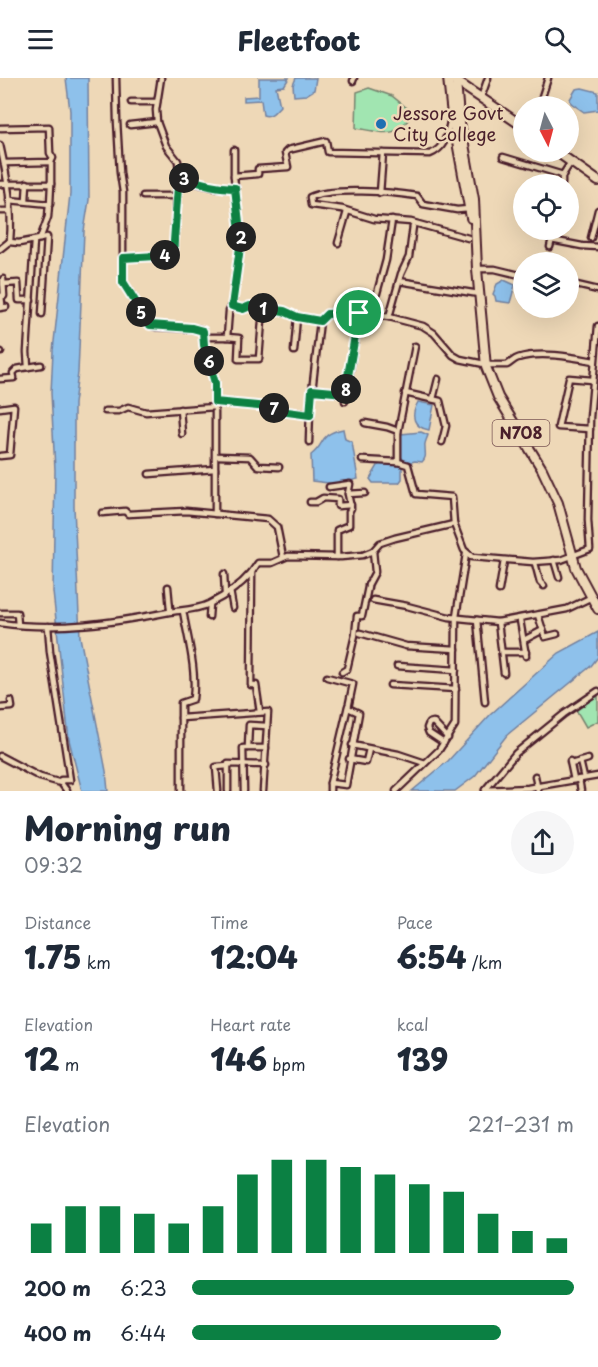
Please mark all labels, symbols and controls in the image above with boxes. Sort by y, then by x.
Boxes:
text: Fleetfoot [237,19,361,60]
icon: menu [24,23,57,56]
icon: search [541,23,574,56]
north arrow [513,96,579,162]
map controls [513,96,579,318]
place label: Jessore Govt City College [393,99,504,147]
marker: Jessore Govt City College [374,117,388,131]
pin: 3 [169,163,199,193]
text: 3 [179,166,189,190]
button: locate [513,174,579,240]
pin: 2 [226,222,256,252]
text: 2 [235,225,247,249]
pin: 4 [150,240,180,270]
text: 4 [160,243,170,267]
button: layers [513,252,579,318]
pin [333,287,384,338]
pin: 1 [248,293,278,323]
text: 1 [259,296,267,320]
icon: arrive [342,296,375,329]
pin: 5 [126,297,156,327]
text: 5 [136,300,146,324]
pin: 6 [194,346,224,376]
text: 6 [203,349,215,373]
pin: 8 [331,374,361,404]
text: 8 [341,377,351,401]
pin: 7 [259,393,289,423]
text: 7 [269,396,279,420]
road number: N708 [492,420,550,446]
text: Morning run [24,802,231,852]
button: share [511,811,574,874]
text: 09:32 [24,850,83,880]
text: Distance [24,910,91,934]
text: Time [210,910,248,934]
text: Pace [397,910,433,934]
text: 1.75 [24,934,82,979]
text: 12:04 [210,934,298,979]
text: 6:54 [397,934,466,979]
text: km [82,950,111,974]
text: /km [466,950,502,974]
text: Elevation [24,1012,93,1036]
text: Heart rate [210,1012,291,1036]
text: kcal [397,1012,429,1036]
text: 12 [24,1036,60,1081]
text: 146 [210,1036,267,1081]
text: 139 [397,1036,448,1081]
text: m [60,1052,79,1076]
text: bpm [267,1052,306,1076]
text: Elevation [24,1109,110,1139]
text: 221–231 m [468,1109,574,1139]
text: 200 m [24,1273,91,1303]
text: 6:23 [120,1273,167,1303]
text: 400 m [24,1318,92,1348]
text: 6:44 [120,1318,166,1348]

